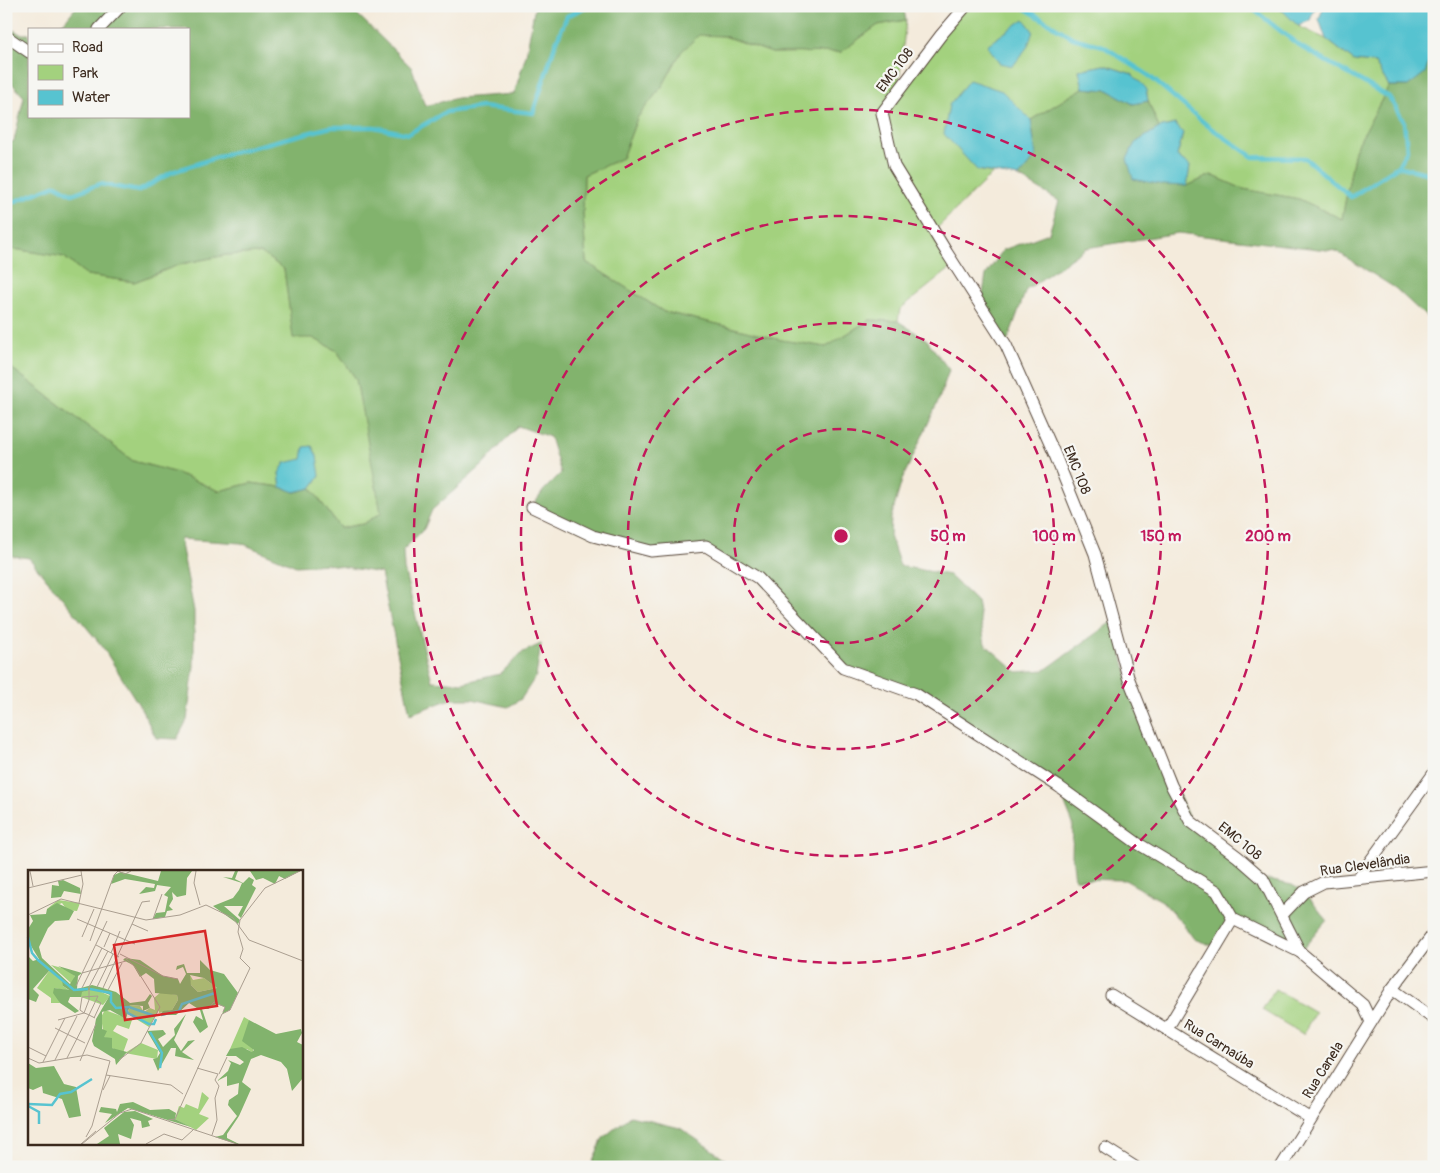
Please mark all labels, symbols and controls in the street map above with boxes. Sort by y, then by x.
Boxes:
legend [28,28,190,118]
text: Road [72,38,103,57]
street label: EMC 108 [873,44,917,96]
text: Park [72,64,99,83]
text: Water [72,88,111,107]
street label: EMC 108 [1060,443,1094,497]
centre of rings [832,527,850,545]
text: 50 m [931,527,965,546]
text: 100 m [1033,527,1075,546]
text: 150 m [1141,527,1181,546]
text: 200 m [1245,527,1291,546]
street label: EMC 108 [1215,818,1265,864]
street label: Rua Clevelândia [1319,850,1411,880]
inset map [28,870,302,1146]
street label: Rua Carnaúba [1181,1016,1257,1072]
street label: Rua Canela [1299,1038,1347,1102]

